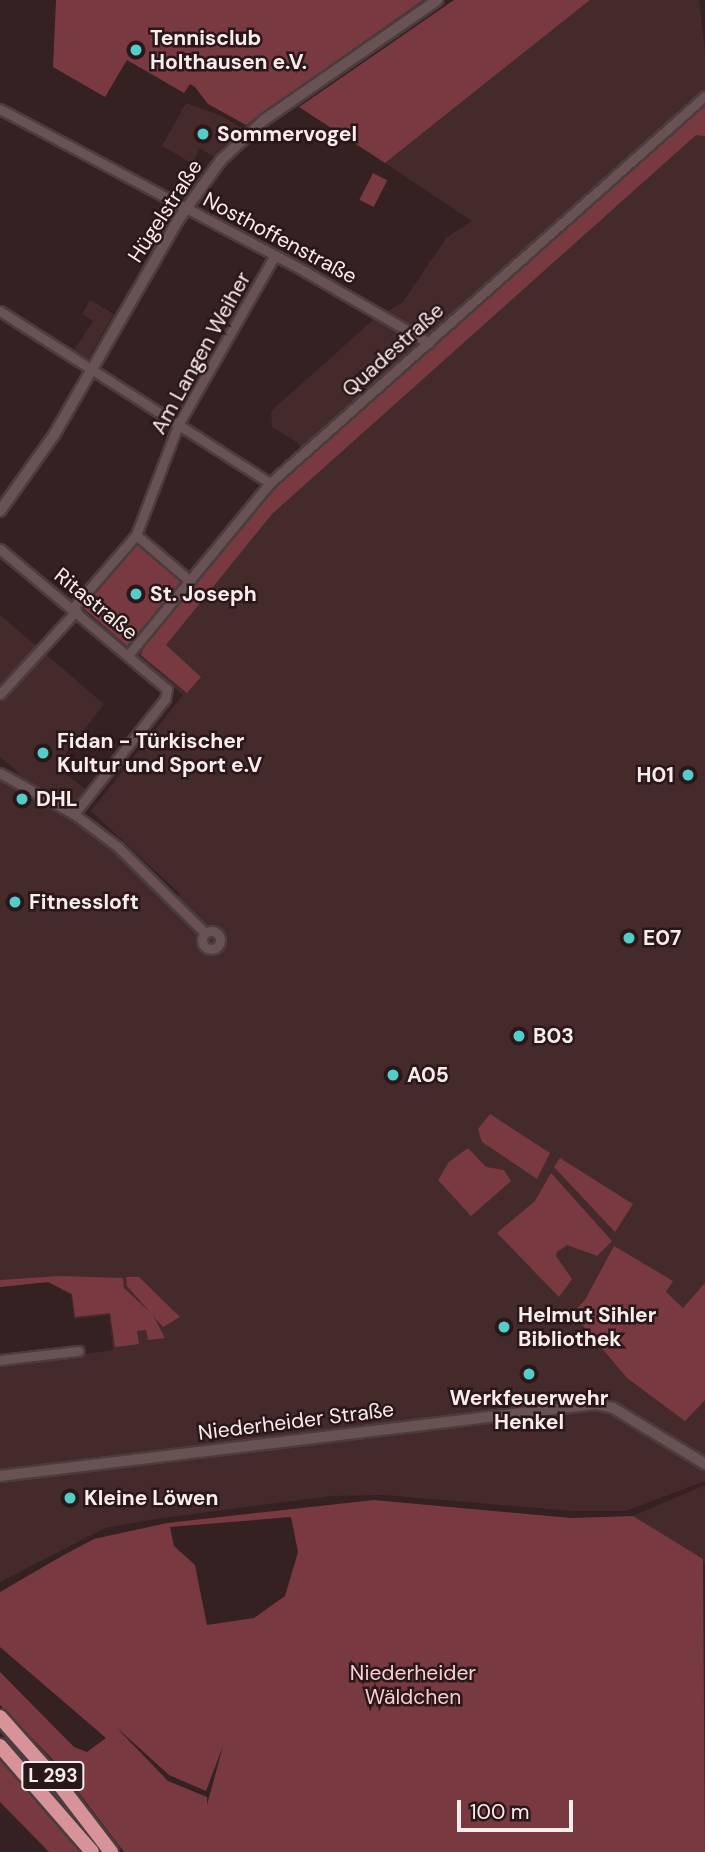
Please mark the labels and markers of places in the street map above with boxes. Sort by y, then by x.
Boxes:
place label: Tennisclub Holthausen e.V. [150,25,307,75]
marker: Tennisclub Holthausen e.V. [128,42,144,58]
place label: Sommervogel [217,121,357,147]
marker: Sommervogel [195,126,211,142]
place label: St. Joseph [150,581,257,607]
marker: St. Joseph [128,586,144,602]
place label: Fidan - Türkischer Kultur und Sport e.V [57,728,262,778]
marker: Fidan - Türkischer Kultur und Sport e.V [35,745,51,761]
place label: H01 [637,762,674,788]
marker: H01 [680,767,696,783]
place label: DHL [36,786,78,812]
marker: DHL [14,791,30,807]
place label: Fitnessloft [29,889,139,915]
marker: Fitnessloft [7,894,23,910]
place label: E07 [643,925,681,951]
marker: E07 [621,930,637,946]
place label: B03 [533,1023,574,1049]
marker: B03 [511,1028,527,1044]
place label: A05 [407,1062,449,1088]
marker: A05 [385,1067,401,1083]
place label: Helmut Sihler Bibliothek [518,1302,656,1352]
marker: Helmut Sihler Bibliothek [496,1319,512,1335]
marker: Werkfeuerwehr Henkel [521,1366,537,1382]
place label: Werkfeuerwehr Henkel [450,1385,608,1435]
place label: Kleine Löwen [84,1485,218,1511]
marker: Kleine Löwen [62,1490,78,1506]

